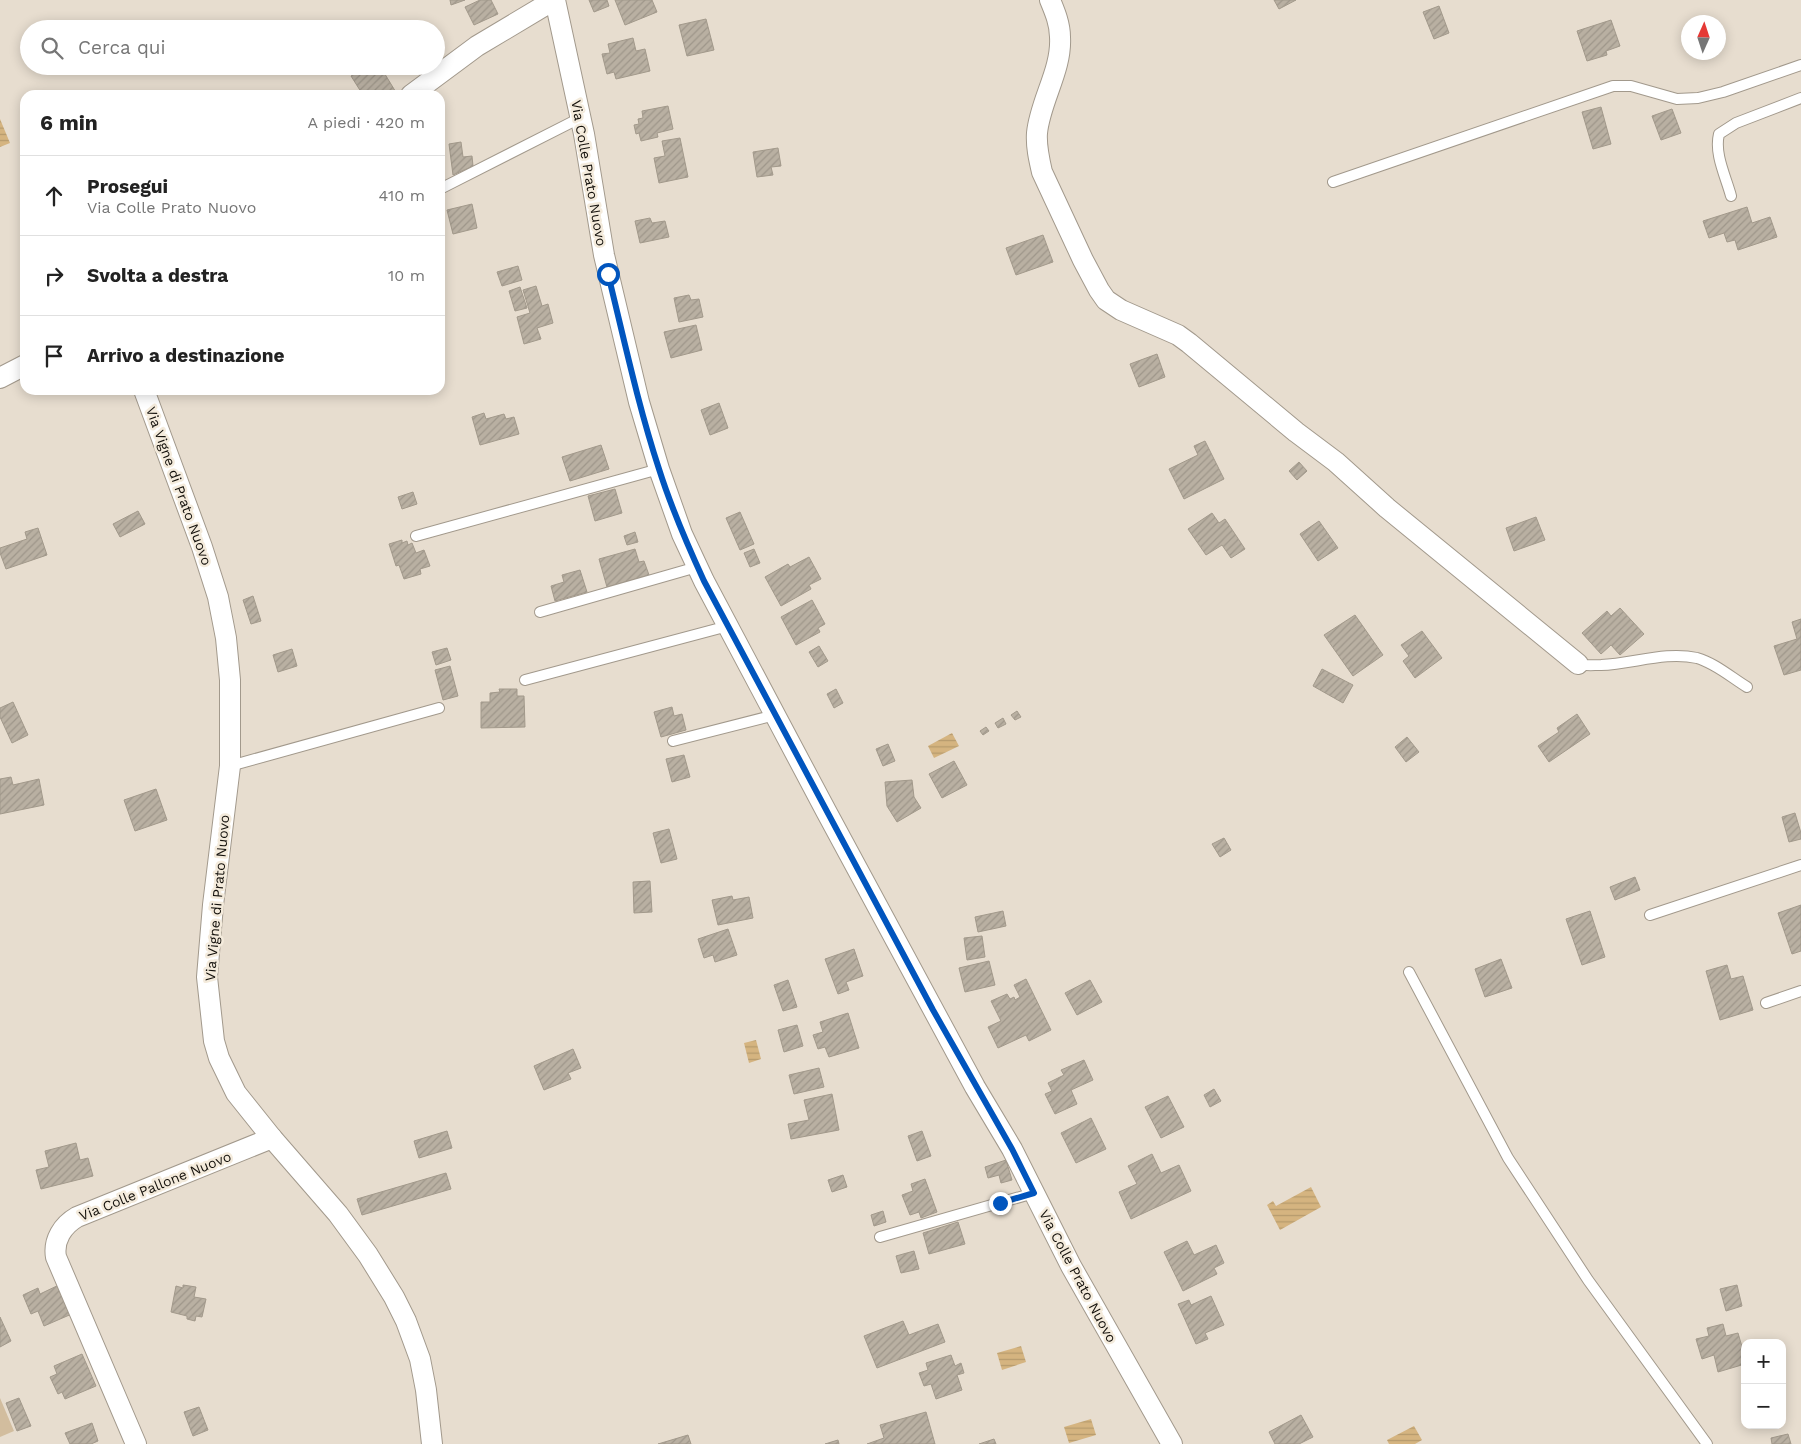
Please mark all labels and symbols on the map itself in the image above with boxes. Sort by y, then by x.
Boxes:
north arrow [1681,15,1726,60]
street label: Via Colle Prato Nuovo [568,99,610,247]
route start [597,263,620,286]
street label: Via Vigne di Prato Nuovo [143,405,215,567]
street label: Via Vigne di Prato Nuovo [202,814,232,982]
street label: Via Colle Pallone Nuovo [77,1148,233,1224]
route end [989,1192,1012,1215]
street label: Via Colle Prato Nuovo [1036,1207,1120,1345]

